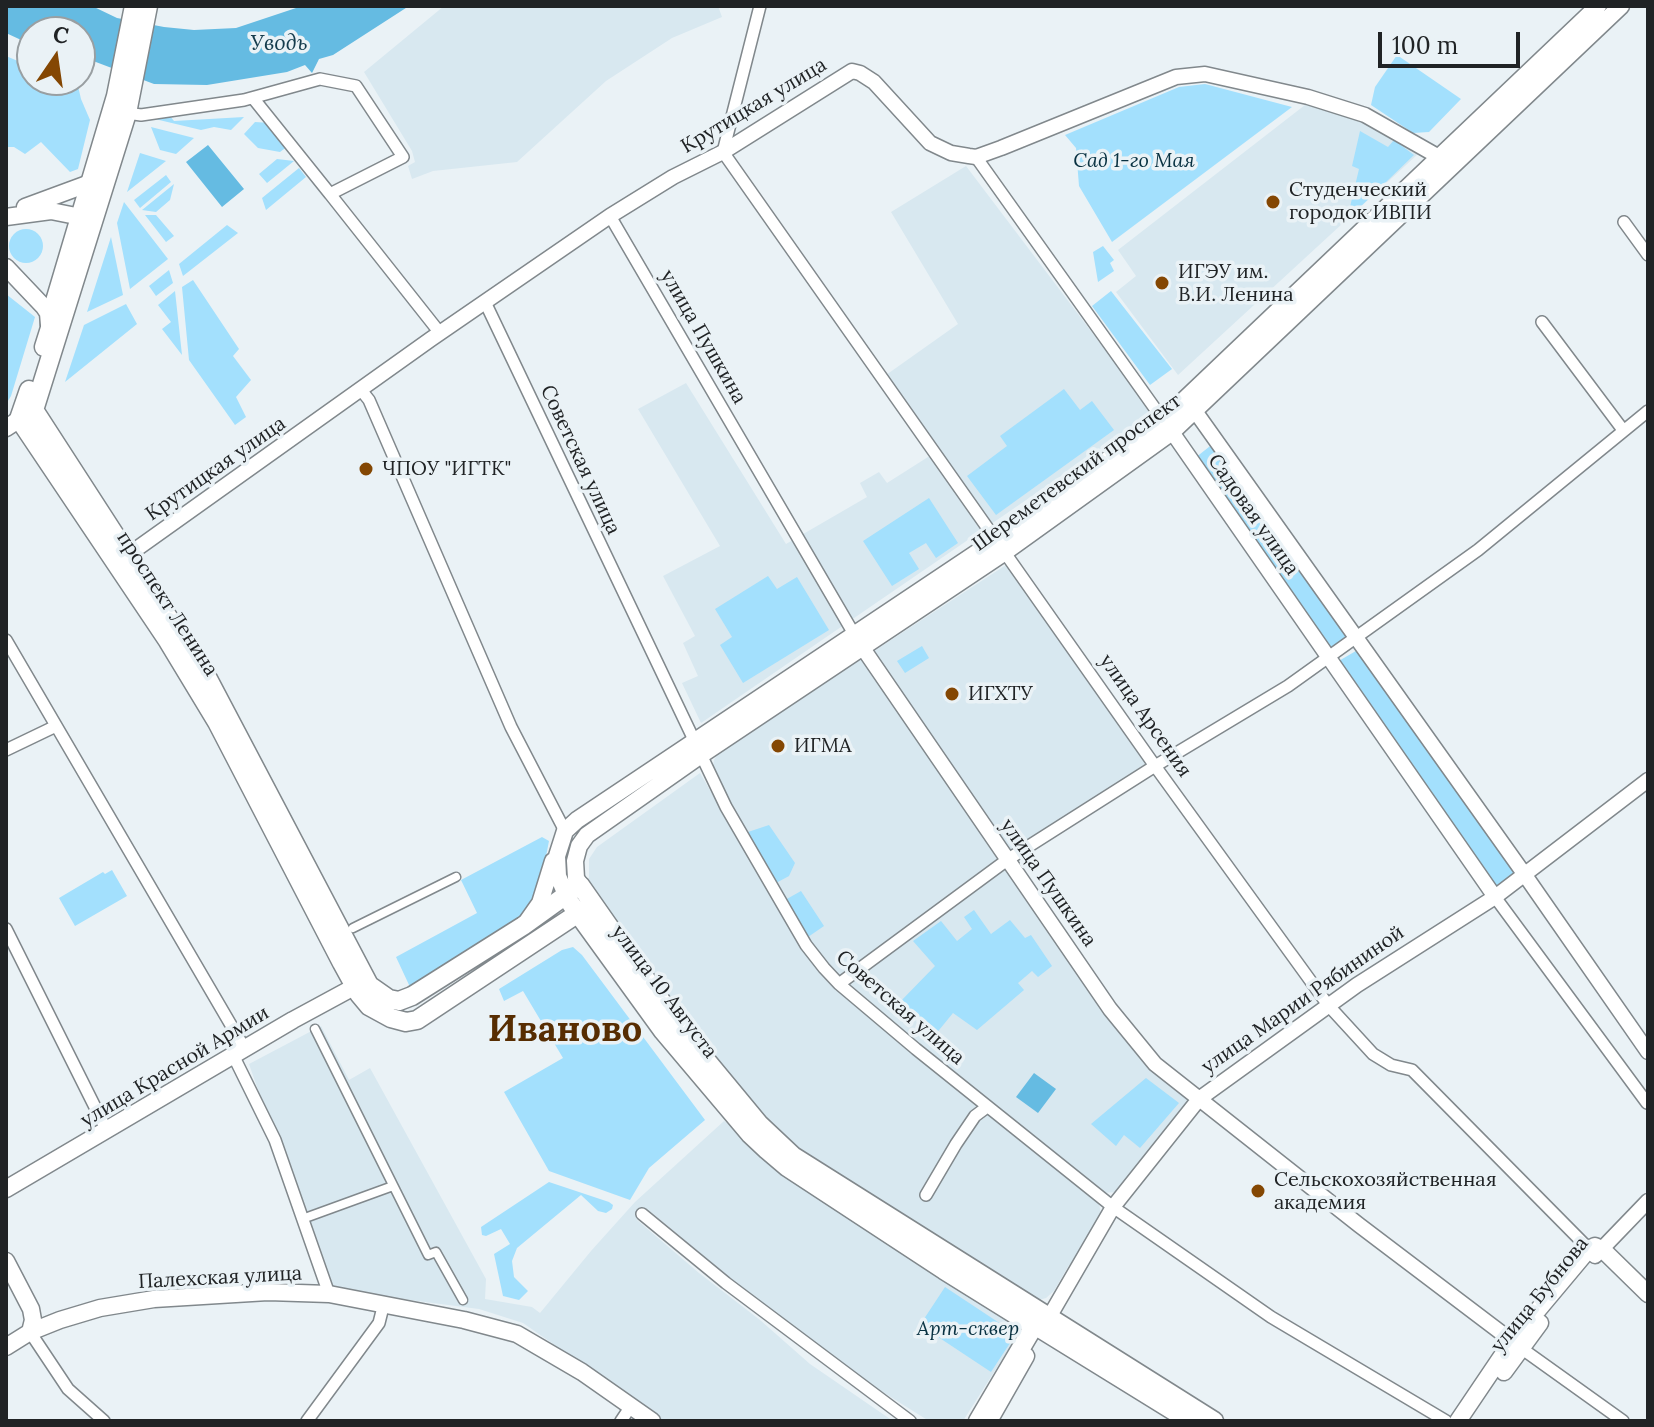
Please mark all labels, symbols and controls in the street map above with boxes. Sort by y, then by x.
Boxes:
north arrow [16,16,96,96]
scale bar [1382,16,1524,66]
text: С [50,19,71,50]
text: 100 m [1392,30,1458,61]
water label: Уводь [251,31,307,57]
street label: Крутицкая улица [677,53,831,159]
park label: Сад 1-го Мая [1073,149,1195,173]
place label: Студенческий городок ИВПИ [1289,178,1432,225]
marker: Студенческий городок ИВПИ [1264,193,1282,211]
place label: ИГЭУ им. В.И. Ленина [1178,260,1293,307]
street label: улица Пушкина [655,266,751,408]
marker: ИГЭУ им. В.И. Ленина [1153,274,1171,292]
street label: Советская улица [535,381,625,539]
street label: Шереметевский проспект [968,389,1186,557]
street label: Крутицкая улица [141,412,291,526]
street label: Садовая улица [1202,450,1304,580]
place label: ЧПОУ "ИГТК" [382,457,511,481]
marker: ЧПОУ "ИГТК" [357,460,375,478]
street label: проспект Ленина [111,527,223,681]
street label: улица Арсения [1094,650,1196,782]
place label: ИГХТУ [968,682,1033,706]
marker: ИГХТУ [943,685,961,703]
place label: ИГМА [794,734,852,758]
marker: ИГМА [769,737,787,755]
street label: улица Пушкина [995,814,1101,952]
street label: улица 10 Августа [606,921,722,1063]
street label: улица Марии Рябининой [1197,921,1409,1079]
street label: Советская улица [831,946,969,1070]
street label: улица Красной Армии [76,1001,274,1133]
district label: Иваново [488,1009,642,1053]
place label: Сельскохозяйственная академия [1274,1168,1497,1215]
marker: Сельскохозяйственная академия [1249,1182,1267,1200]
street label: улица Бубнова [1486,1232,1594,1358]
street label: Палехская улица [137,1262,303,1294]
park label: Арт-сквер [917,1317,1019,1341]

